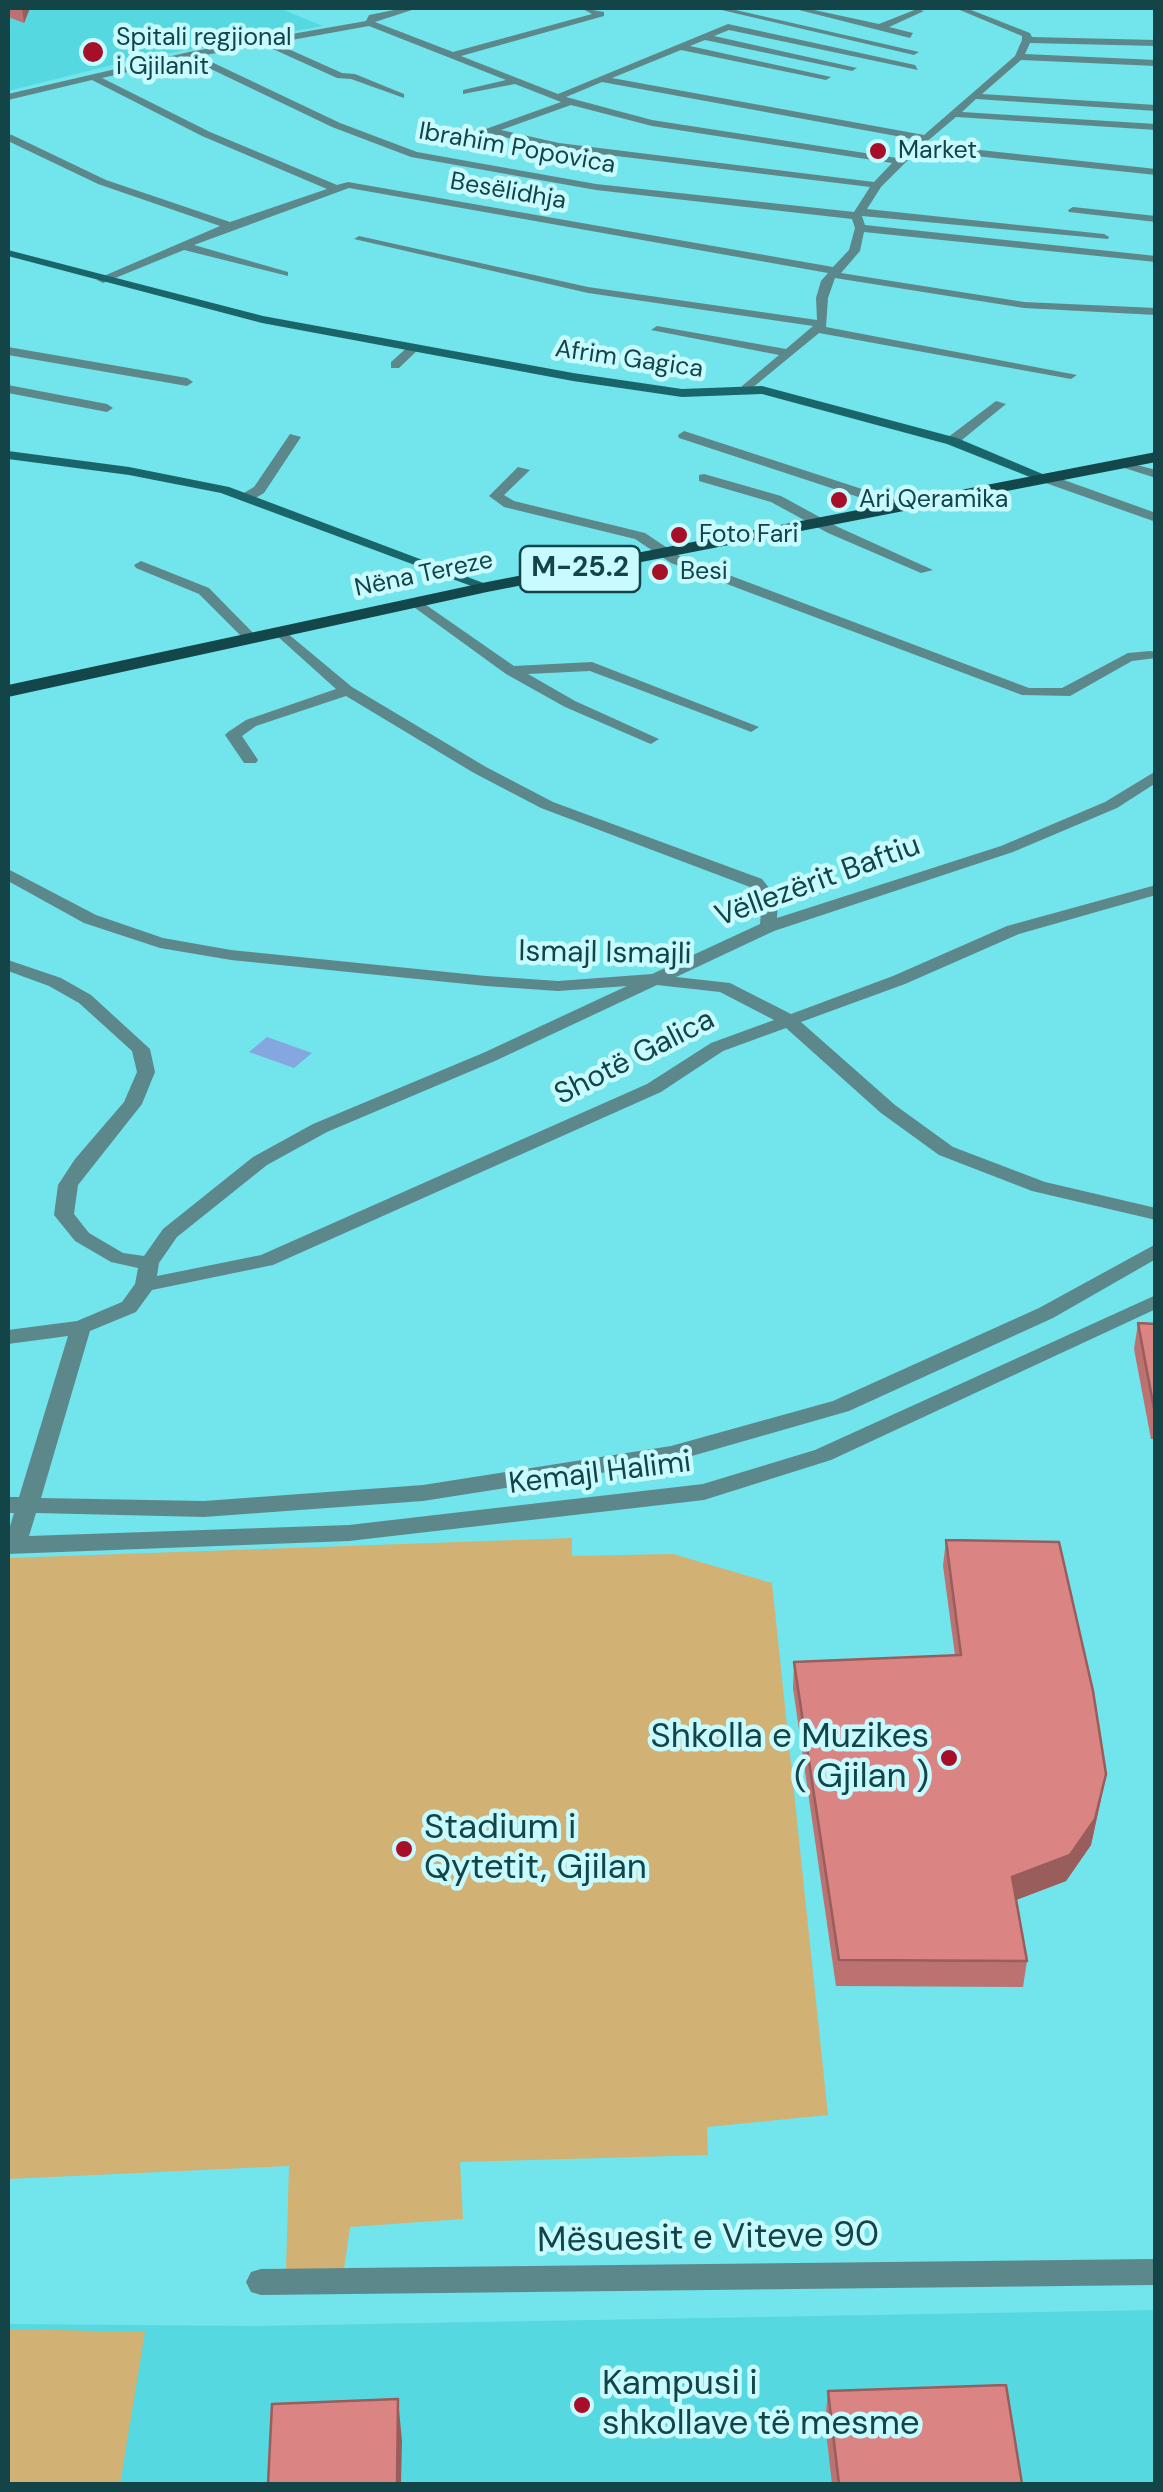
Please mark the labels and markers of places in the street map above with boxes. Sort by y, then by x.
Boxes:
place label: Spitali regjional i Gjilanit [116,23,292,82]
marker: Spitali regjional i Gjilanit [80,39,106,65]
place label: Market [898,136,977,166]
marker: Market [867,140,889,162]
place label: Ari Qeramika [859,485,1008,515]
marker: Ari Qeramika [828,489,850,511]
place label: Foto Fari [699,520,798,550]
marker: Foto Fari [668,524,690,546]
place label: Besi [680,557,728,587]
marker: Besi [649,561,671,583]
place label: Shkolla e Muzikes ( Gjilan ) [651,1717,929,1799]
marker: Shkolla e Muzikes ( Gjilan ) [938,1747,960,1769]
place label: Stadium i Qytetit, Gjilan [424,1808,647,1890]
marker: Stadium i Qytetit, Gjilan [393,1838,415,1860]
place label: Kampusi i shkollave të mesme [602,2364,920,2446]
marker: Kampusi i shkollave të mesme [571,2394,593,2416]

